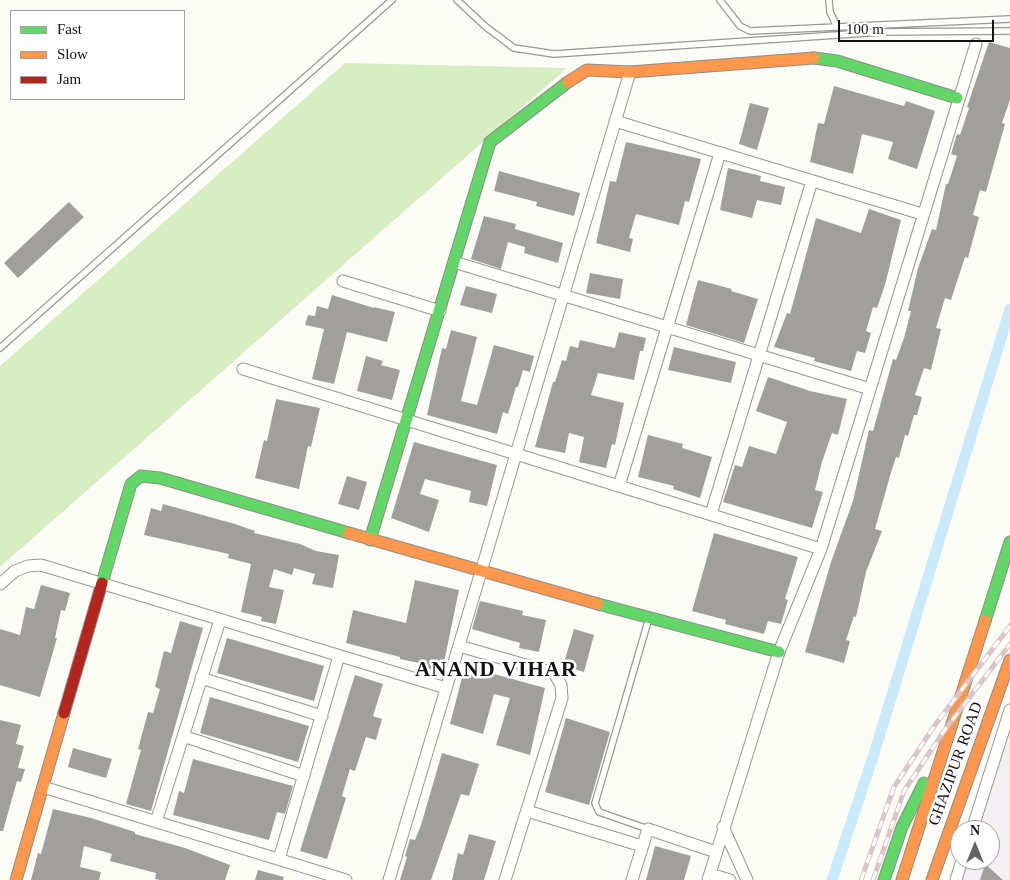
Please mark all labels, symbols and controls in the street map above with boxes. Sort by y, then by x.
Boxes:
legend [10,10,185,100]
scale bar [840,10,996,42]
text: Fast [57,21,82,37]
text: 100 m [846,21,884,37]
text: Slow [57,46,88,62]
text: Jam [57,71,81,87]
district label: ANAND VIHAR [414,658,578,684]
street label: GHAZIPUR ROAD [925,700,987,828]
north arrow [950,820,1000,870]
text: N [970,823,980,838]

